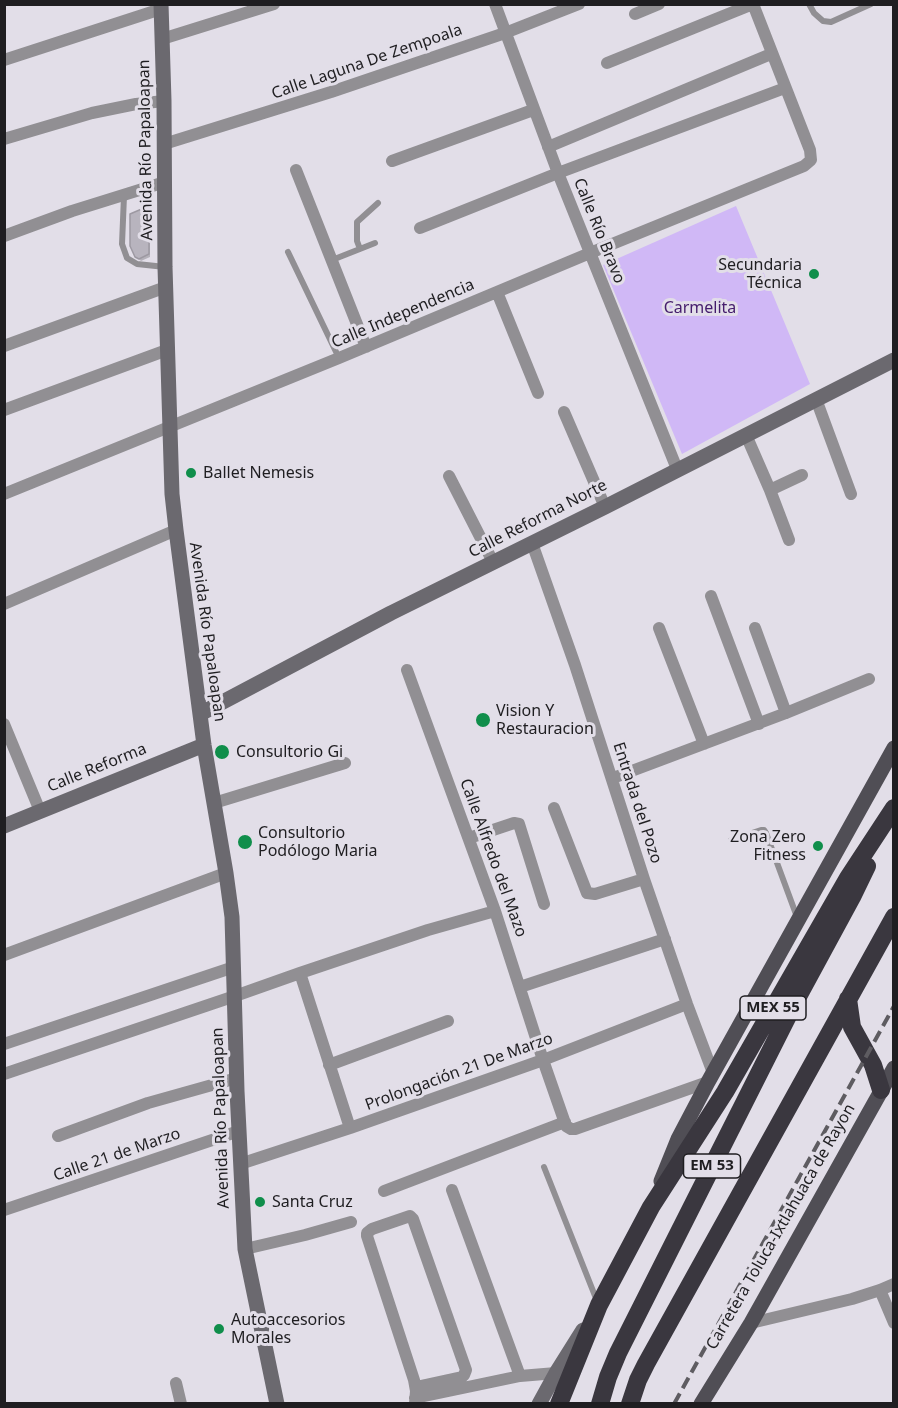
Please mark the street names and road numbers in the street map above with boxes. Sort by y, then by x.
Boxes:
street label: Calle Laguna De Zempoala [269,20,465,104]
street label: Avenida Río Papaloapan [135,59,157,241]
street label: Calle Río Bravo [569,176,629,286]
street label: Calle Independencia [329,275,477,353]
street label: Calle Reforma Norte [466,476,610,562]
street label: Avenida Río Papaloapan [185,541,229,723]
street label: Calle Reforma [45,739,149,797]
street label: Entrada del Pozo [608,740,666,866]
street label: Calle Alfredo del Mazo [455,776,531,940]
road number: MEX 55 [740,996,806,1020]
street label: Avenida Río Papaloapan [208,1027,234,1209]
street label: Prolongación 21 De Marzo [363,1029,555,1115]
street label: Carretera Toluca-Ixtlahuaca de Rayon [703,1101,859,1353]
street label: Calle 21 de Marzo [51,1124,183,1186]
road number: EM 53 [684,1154,740,1178]

